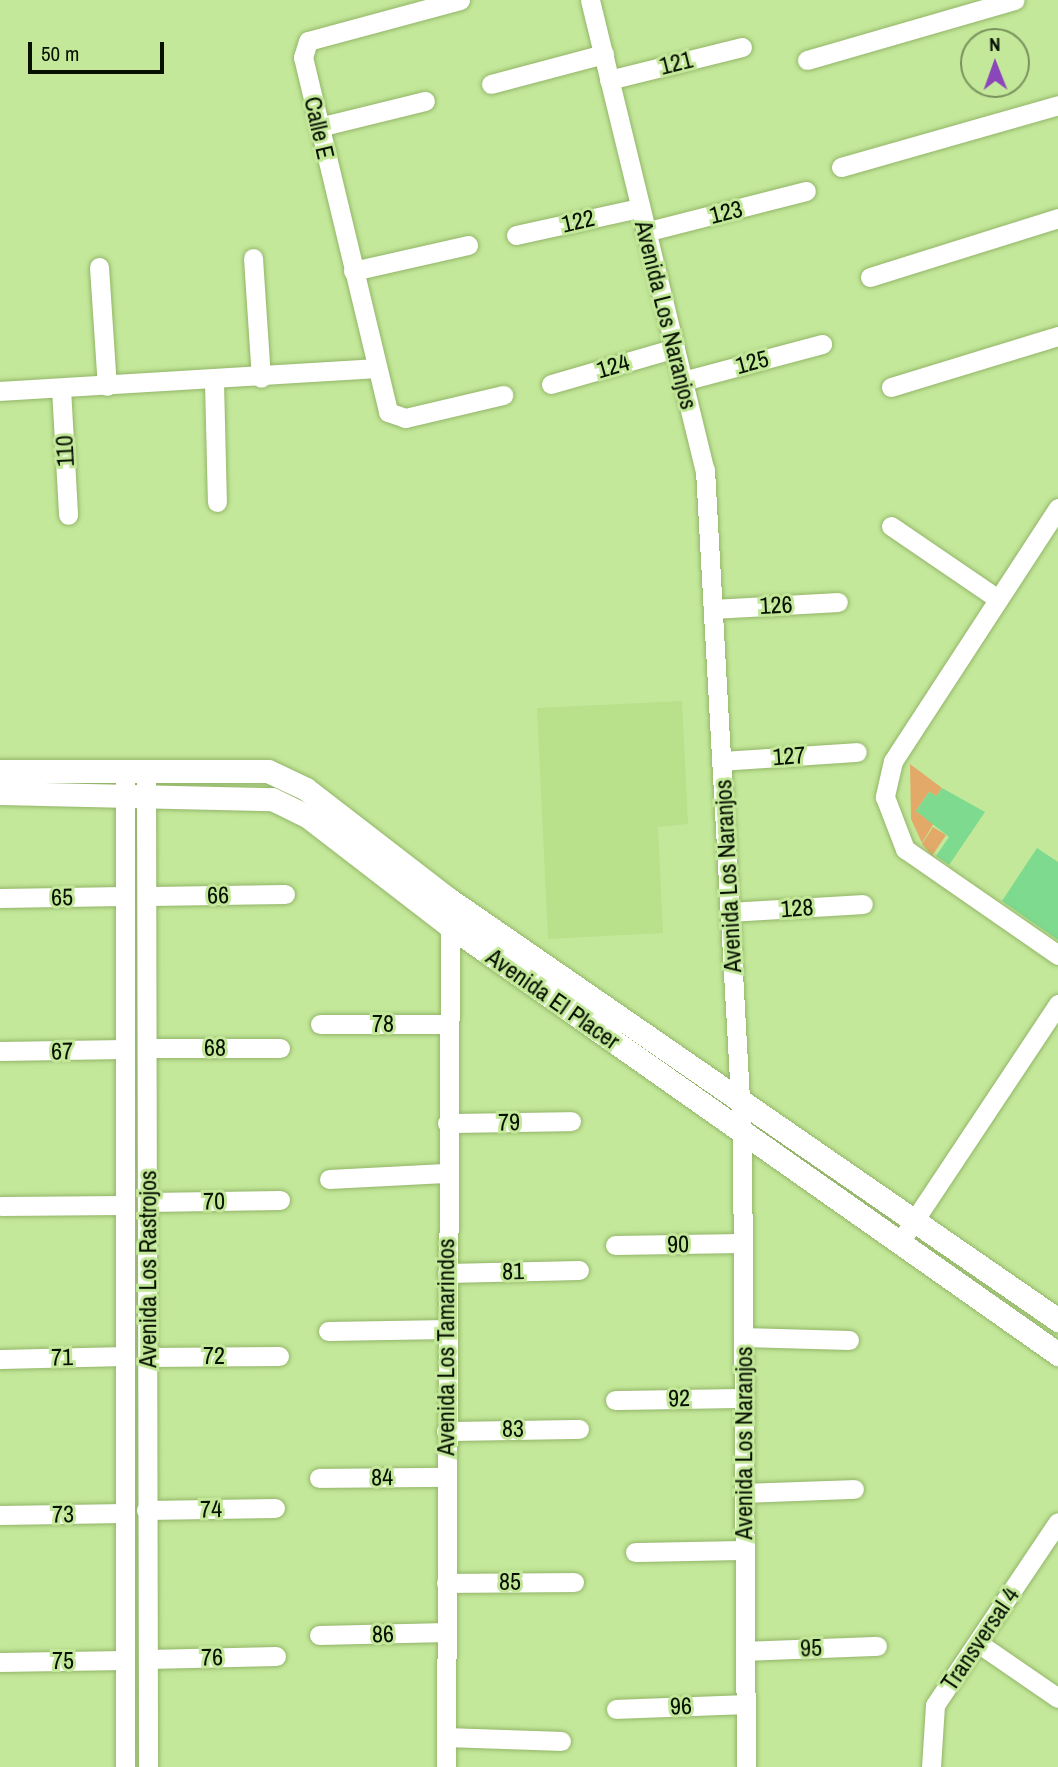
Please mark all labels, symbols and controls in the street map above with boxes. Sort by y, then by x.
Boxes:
scale bar [32,28,168,72]
north arrow [960,28,1030,98]
text: N [989,31,1001,57]
text: 50 m [41,39,79,68]
street label: 121 [657,45,695,81]
street label: Calle E [298,94,340,162]
street label: 123 [707,194,745,230]
street label: 122 [559,203,597,239]
street label: Avenida Los Naranjos [629,218,703,412]
street label: 125 [732,344,772,380]
street label: 124 [593,348,633,384]
street label: 110 [50,435,80,467]
street label: 126 [759,590,793,620]
street label: 127 [772,740,806,772]
street label: Avenida Los Naranjos [709,779,747,973]
street label: 66 [207,880,229,910]
street label: 65 [51,882,73,912]
street label: 128 [780,892,814,924]
street label: Avenida El Placer [481,942,625,1056]
street label: 78 [372,1010,394,1038]
street label: 68 [204,1034,226,1062]
street label: 67 [51,1036,73,1066]
street label: 79 [498,1107,520,1137]
street label: Avenida Los Rastrojos [134,1170,162,1368]
street label: 70 [203,1186,225,1216]
street label: 90 [667,1229,689,1259]
street label: Avenida Los Tamarindos [432,1238,460,1456]
street label: 81 [502,1256,524,1286]
street label: 71 [51,1342,73,1372]
street label: 72 [203,1342,225,1370]
street label: Avenida Los Naranjos [730,1346,758,1540]
street label: 92 [668,1383,690,1413]
street label: 83 [502,1415,524,1443]
street label: 84 [371,1462,393,1492]
street label: 74 [200,1494,222,1524]
street label: 73 [52,1499,74,1529]
street label: 85 [499,1568,521,1596]
street label: Transversal 4 [935,1582,1025,1696]
street label: 86 [372,1619,394,1649]
street label: 95 [800,1633,822,1663]
street label: 76 [201,1642,223,1672]
street label: 75 [52,1647,74,1675]
street label: 96 [670,1691,692,1721]

